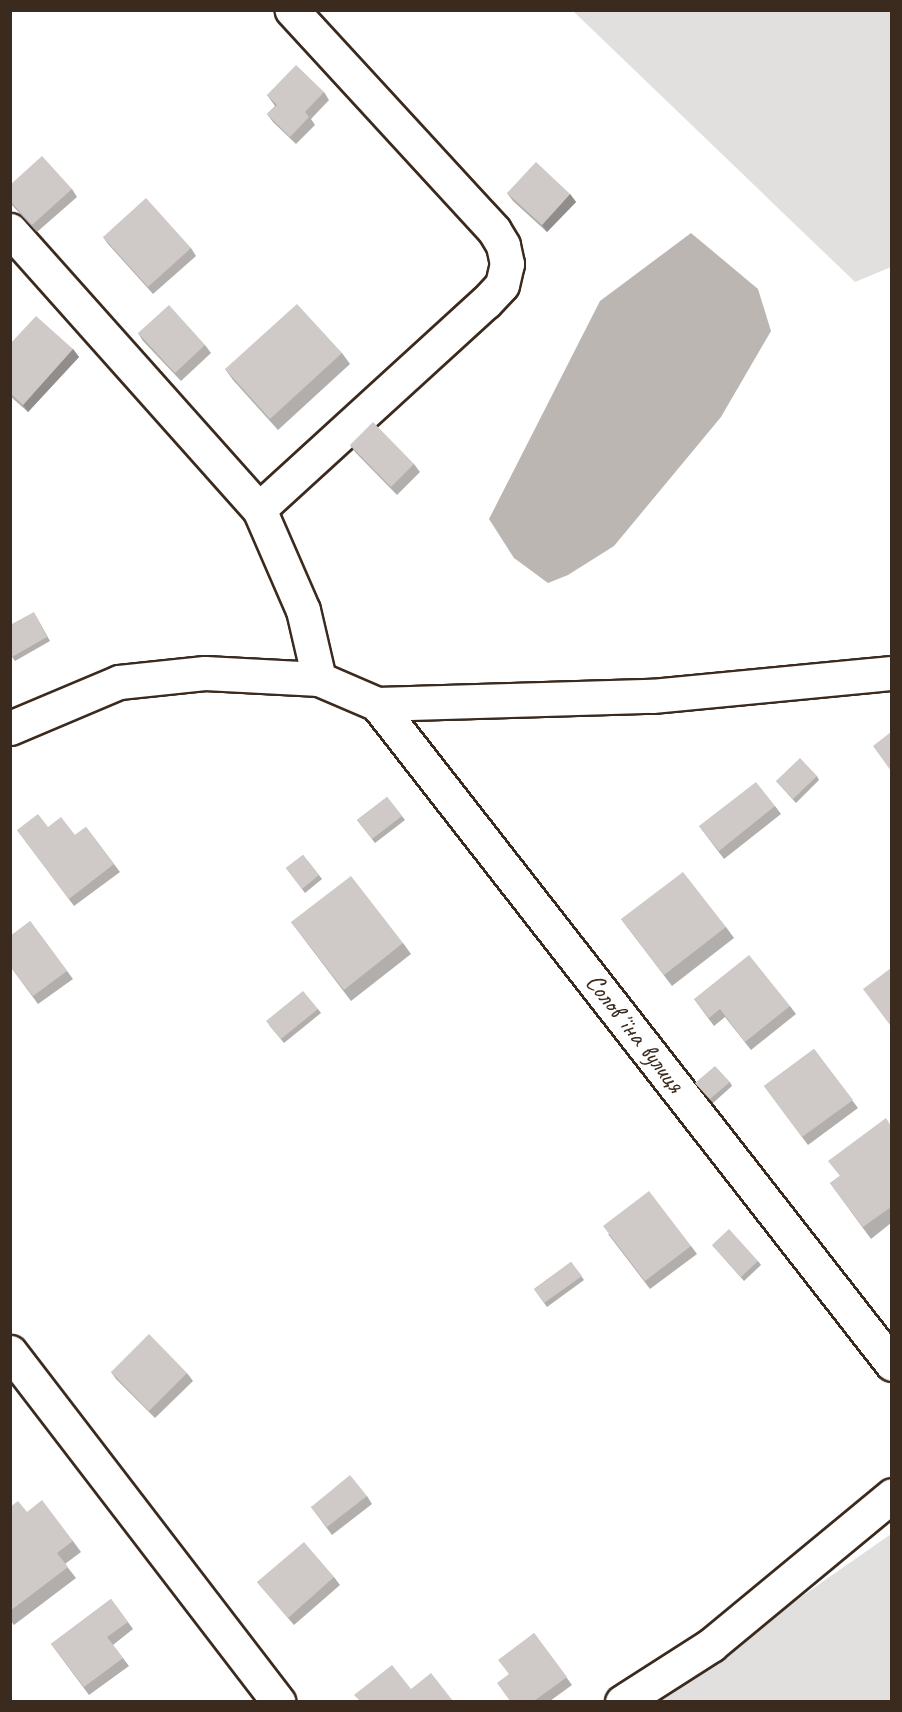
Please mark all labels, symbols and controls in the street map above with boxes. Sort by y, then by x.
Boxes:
street label: Соловʼїна вулиця [578,967,692,1099]

